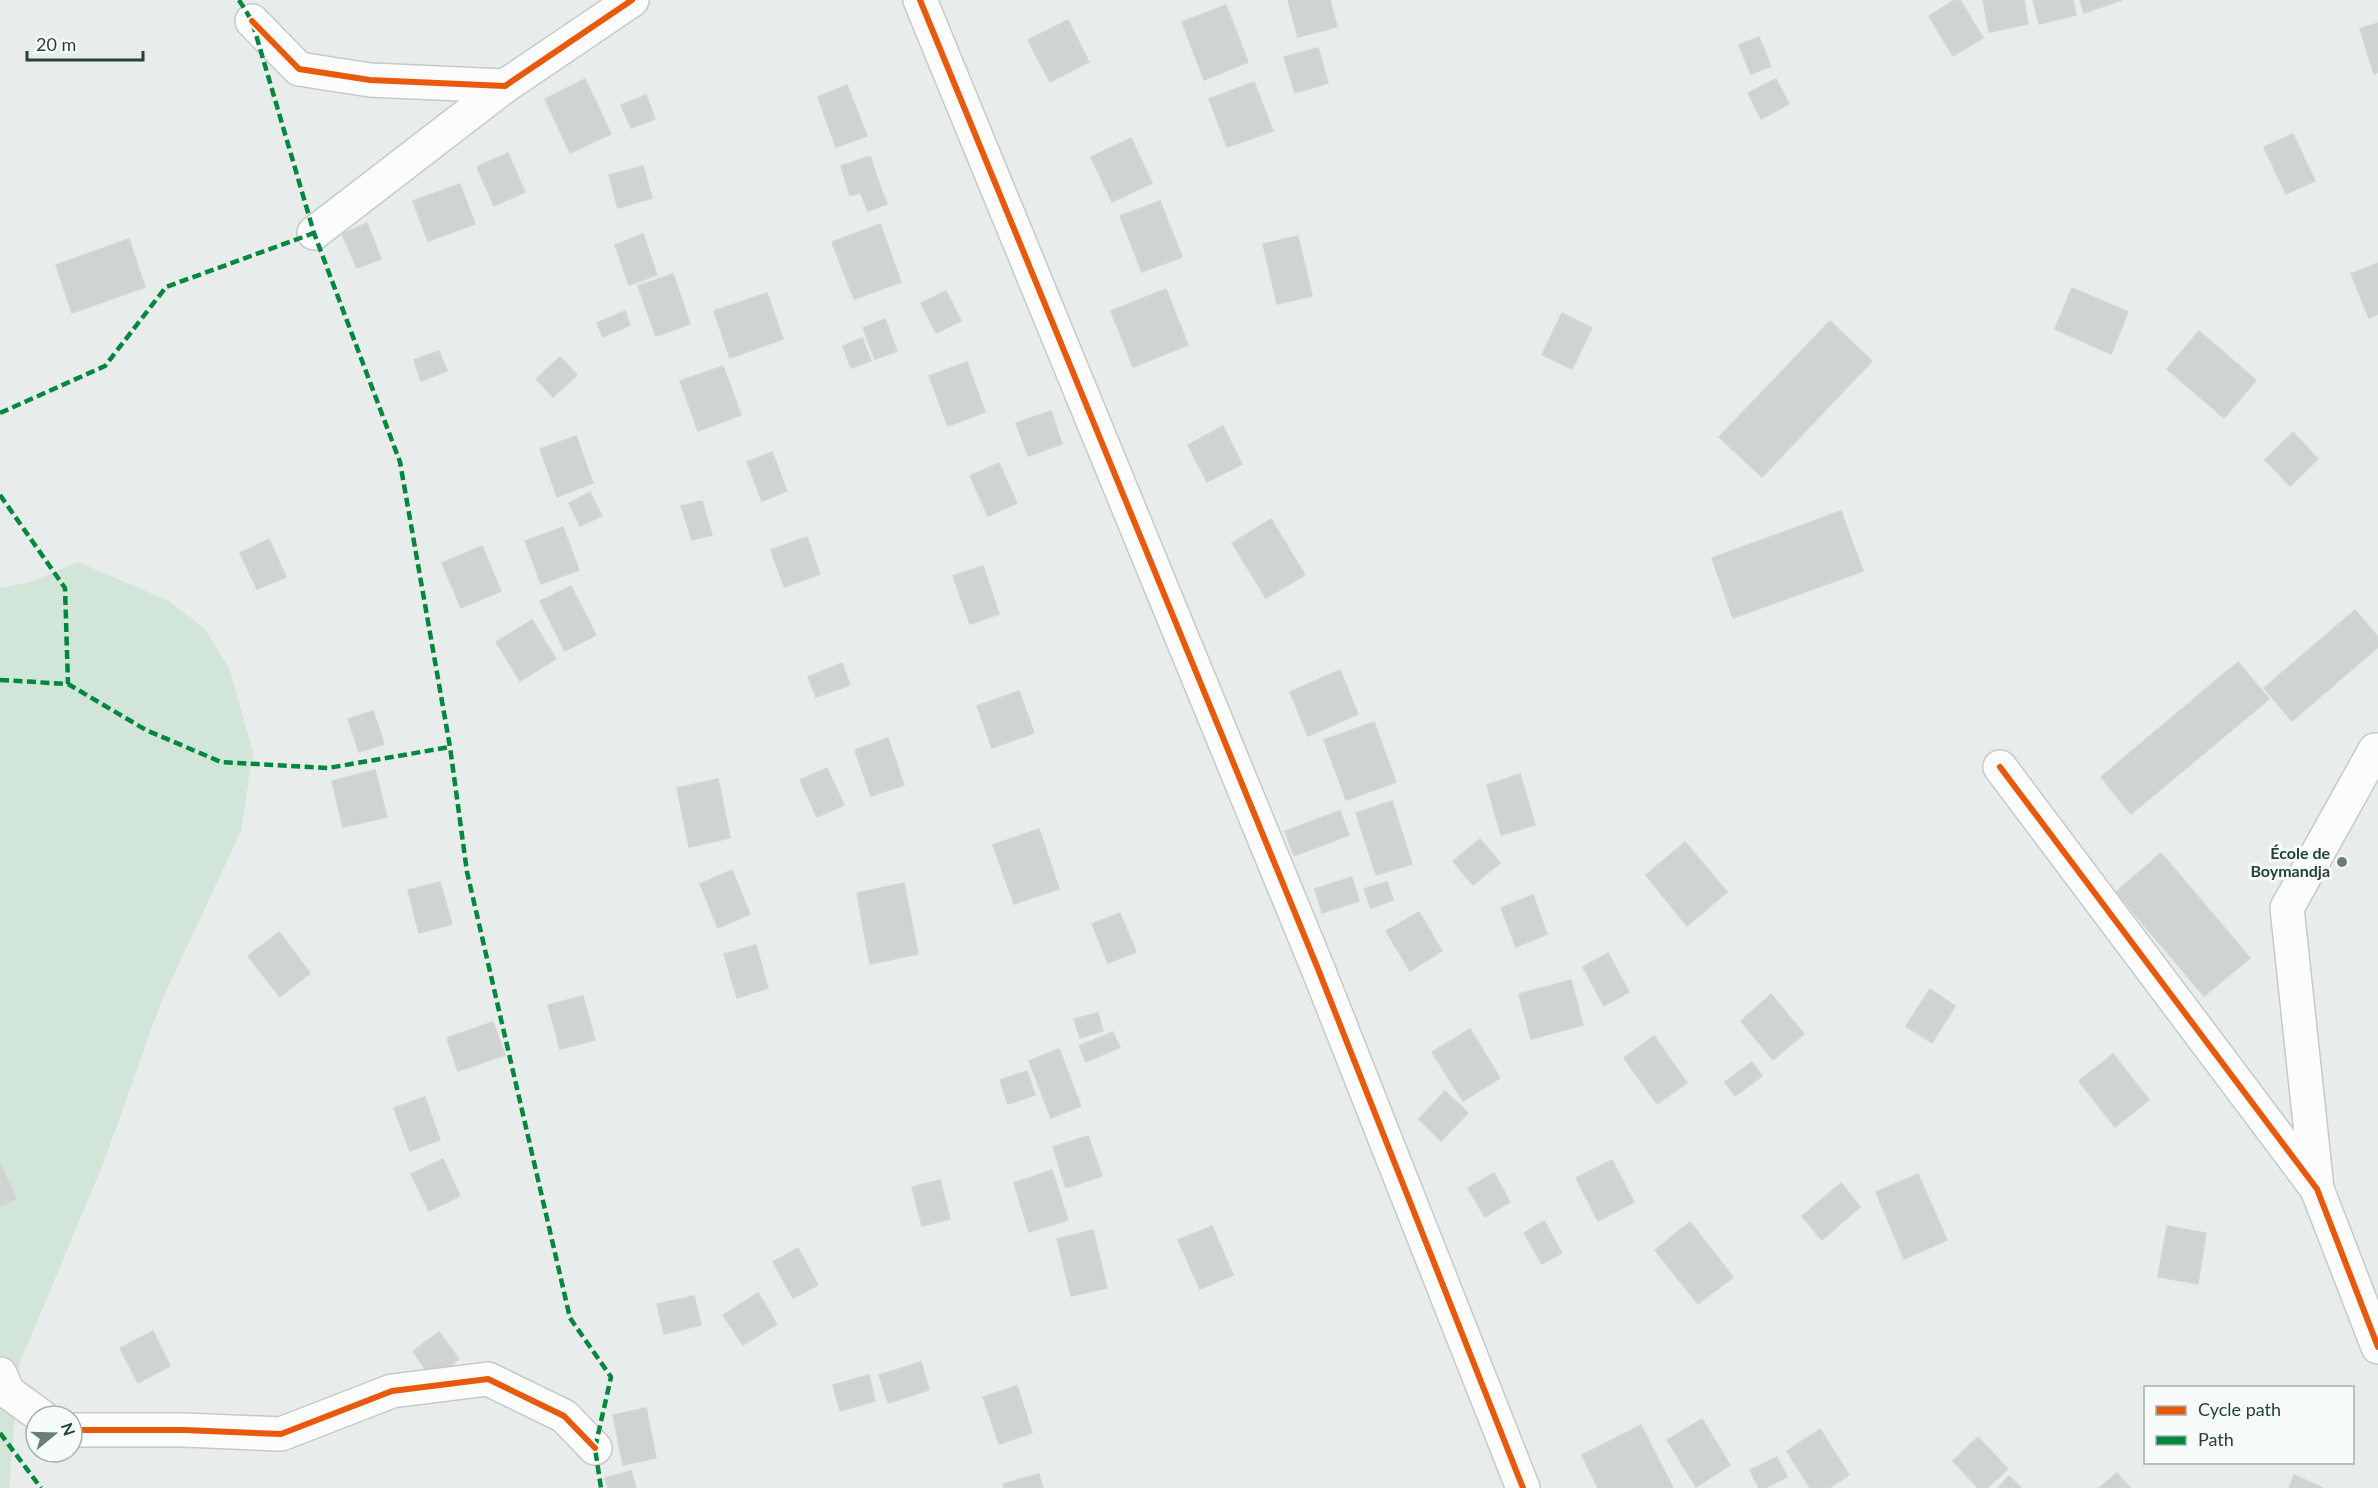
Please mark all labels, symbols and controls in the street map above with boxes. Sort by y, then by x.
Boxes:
scale bar [27,24,142,62]
text: 20 m [36,33,76,55]
place label: École de Boymandja [2250,843,2330,880]
marker: École de Boymandja [2335,855,2349,869]
legend [2144,1386,2354,1464]
text: Cycle path [2198,1398,2281,1420]
north arrow [24,1404,84,1464]
text: N [58,1420,80,1438]
text: Path [2198,1428,2234,1450]

